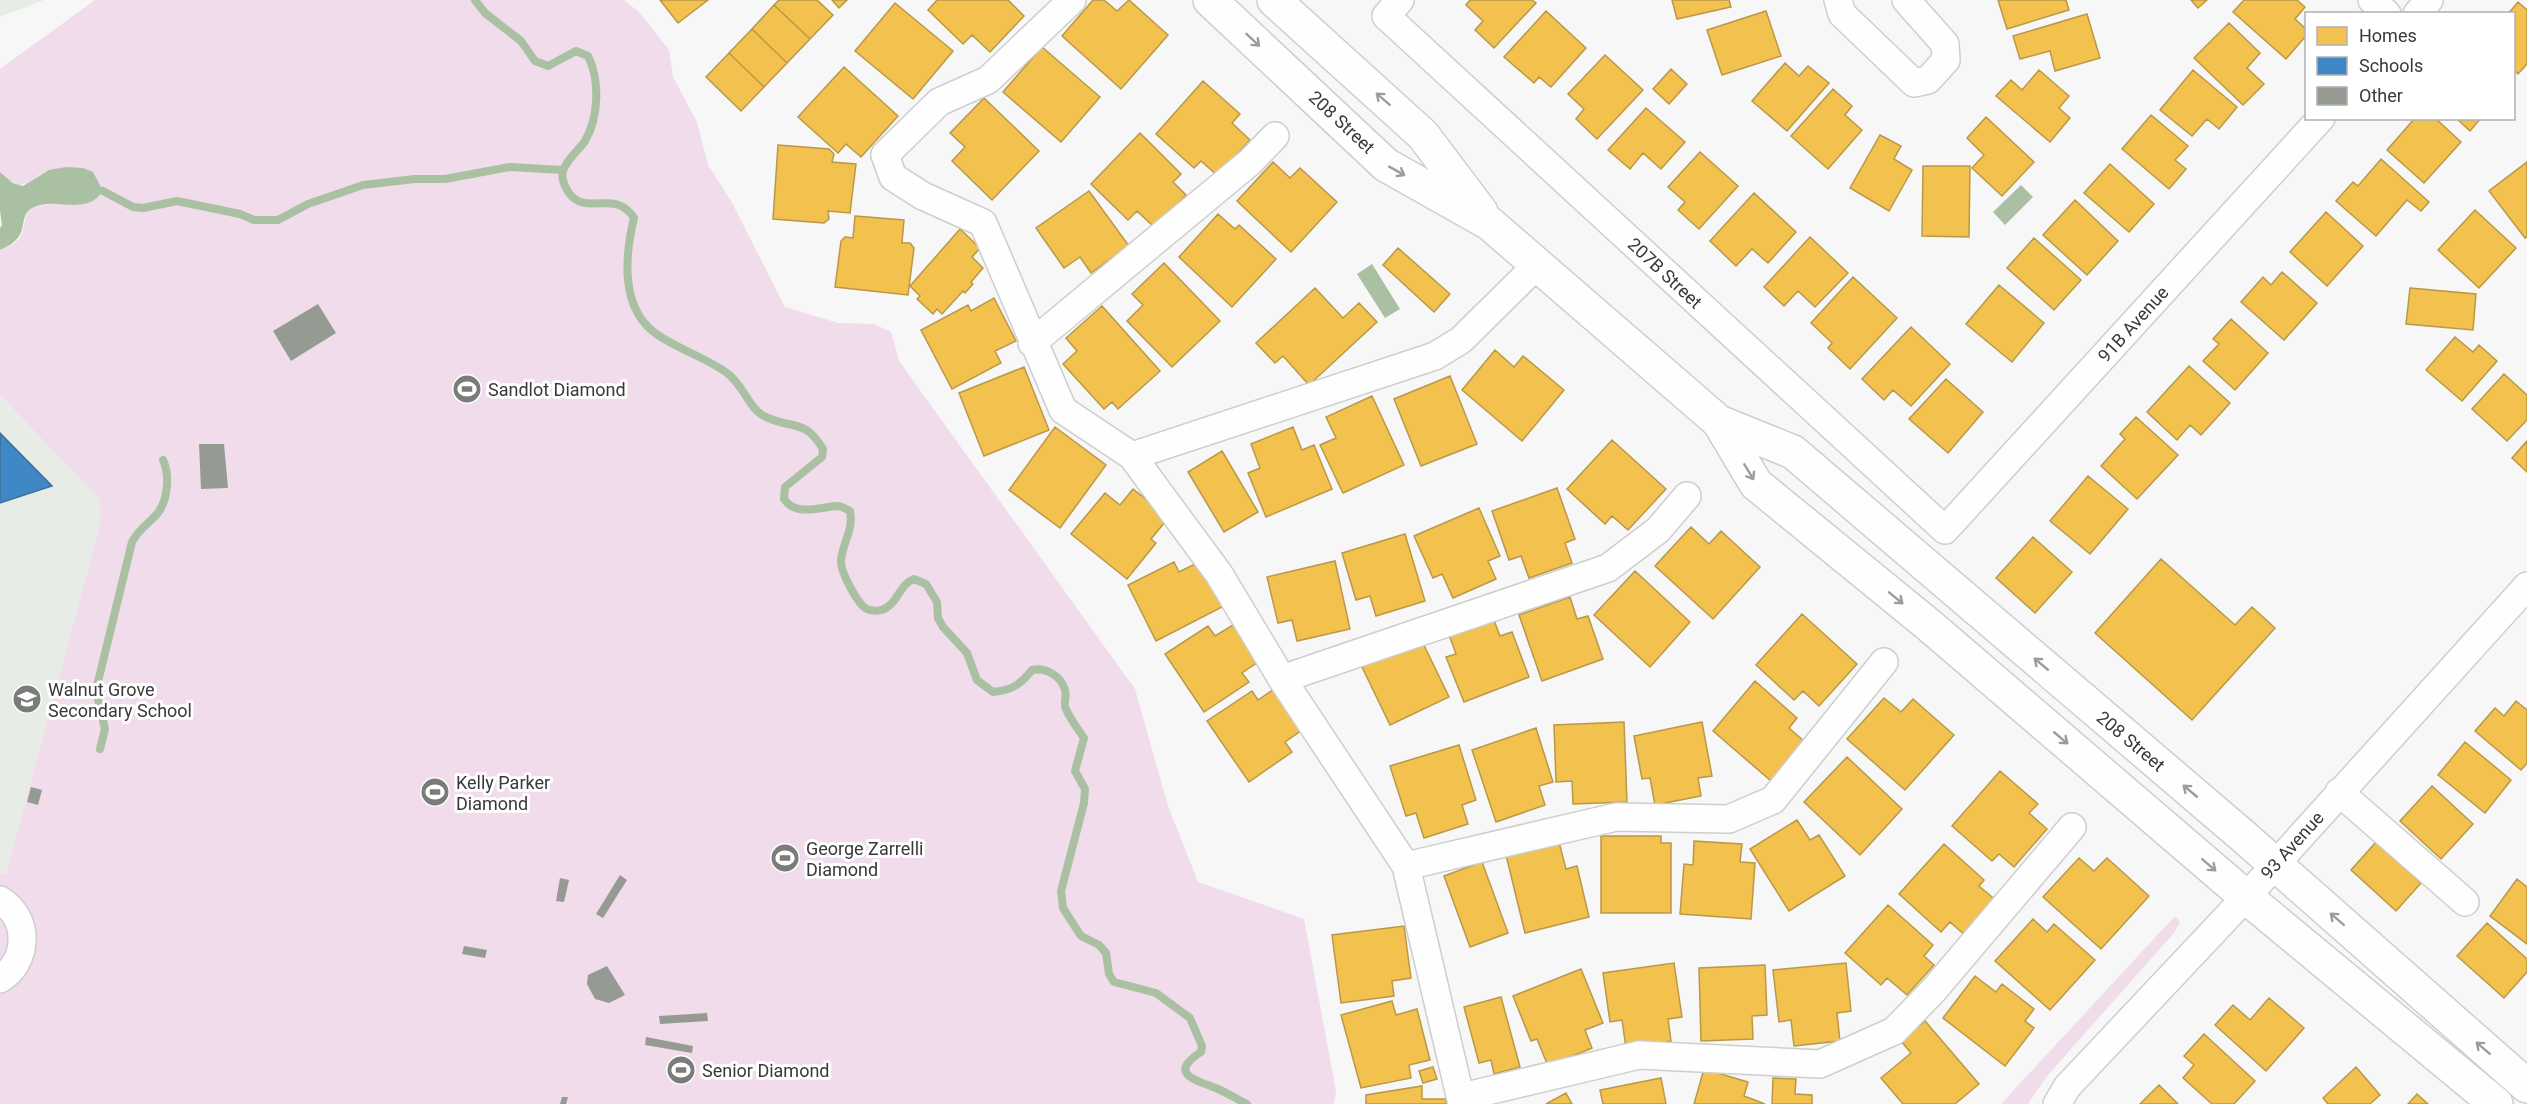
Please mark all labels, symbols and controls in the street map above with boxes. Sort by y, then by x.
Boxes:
legend [2305,12,2515,120]
text: Homes [2359,25,2417,46]
one-way arrow [1245,33,1260,47]
text: Schools [2359,55,2423,76]
text: Other [2359,85,2403,106]
street label: 208 Street [1305,86,1379,158]
one-way arrow [1375,93,1391,106]
one-way arrow [1388,165,1405,177]
street label: 207B Street [1624,233,1706,313]
street label: 91B Avenue [2093,282,2173,366]
sports icon: Sandlot Diamond [451,373,483,405]
place label: Sandlot Diamond [488,379,626,400]
one-way arrow [1743,463,1755,480]
one-way arrow [1888,592,1904,605]
one-way arrow [2034,657,2049,671]
place label: Walnut Grove Secondary School [48,679,192,721]
school or university icon: Walnut Grove Secondary School [11,683,43,715]
street label: 208 Street [2093,707,2169,776]
one-way arrow [2053,731,2069,744]
place label: Kelly Parker Diamond [456,772,550,814]
sports icon: Kelly Parker Diamond [419,776,451,808]
one-way arrow [2182,784,2198,797]
street label: 93 Avenue [2256,807,2328,883]
place label: George Zarrelli Diamond [806,838,923,880]
sports icon: George Zarrelli Diamond [769,842,801,874]
one-way arrow [2201,858,2216,872]
one-way arrow [2330,912,2345,926]
one-way arrow [2475,1041,2491,1054]
sports icon: Senior Diamond [665,1054,697,1086]
place label: Senior Diamond [702,1060,830,1081]

